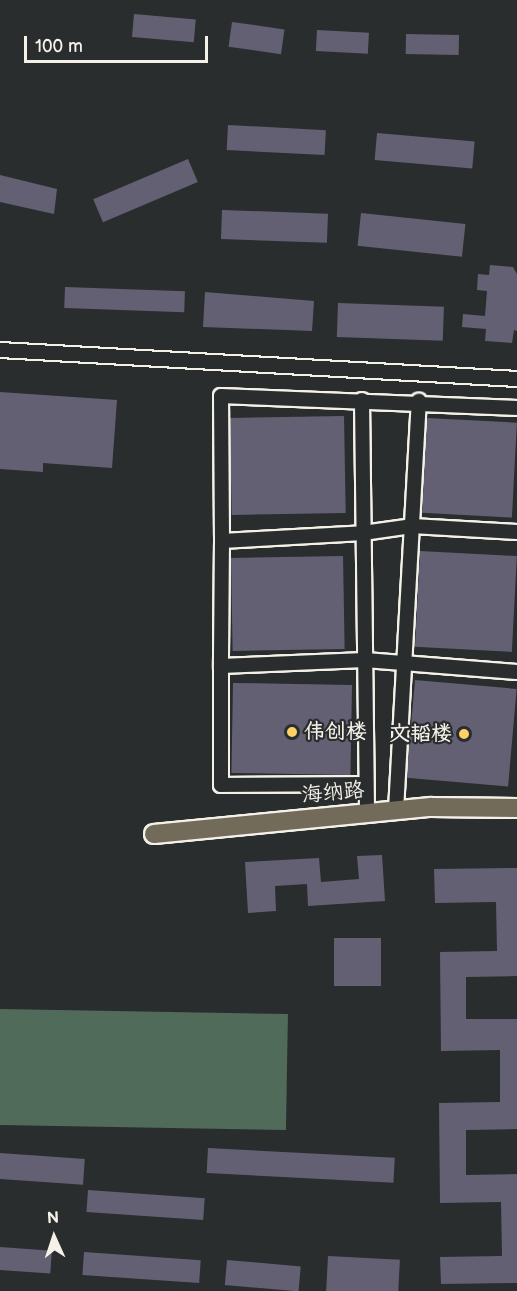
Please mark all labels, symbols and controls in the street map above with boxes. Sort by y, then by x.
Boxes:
scale bar [27,24,212,62]
text: 100 m [35,36,83,57]
place label: 伟创楼 [304,719,367,745]
place label: 文韬楼 [389,721,452,747]
marker: 伟创楼 [285,725,299,739]
marker: 文韬楼 [457,727,471,741]
street label: 海纳路 [301,778,365,808]
north arrow [24,1207,84,1267]
text: N [47,1209,60,1228]

